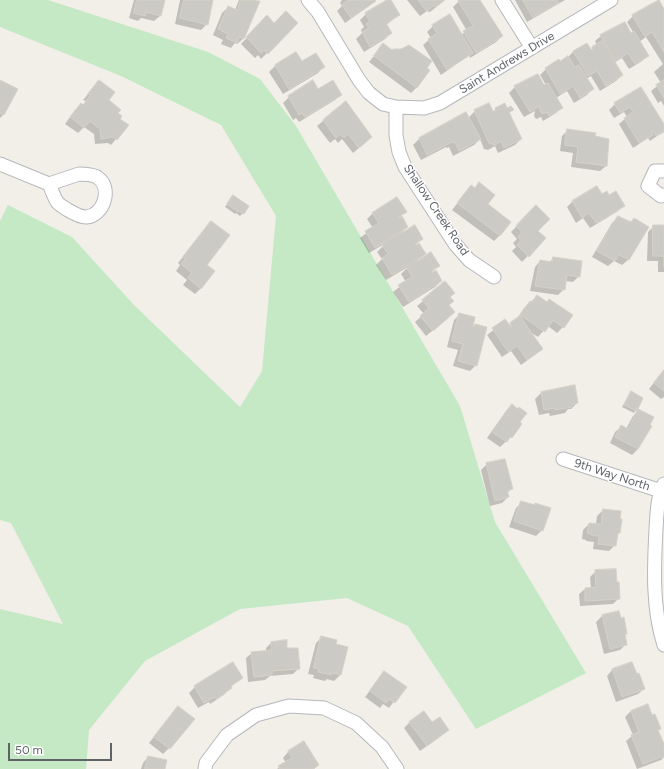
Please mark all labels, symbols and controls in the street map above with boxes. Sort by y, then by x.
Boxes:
street label: Saint Andrews Drive [457,29,557,97]
street label: Shallow Creek Road [400,162,472,258]
street label: 9th Way North [572,456,652,494]
scale bar [10,735,114,761]
text: 50 m [15,743,43,757]

